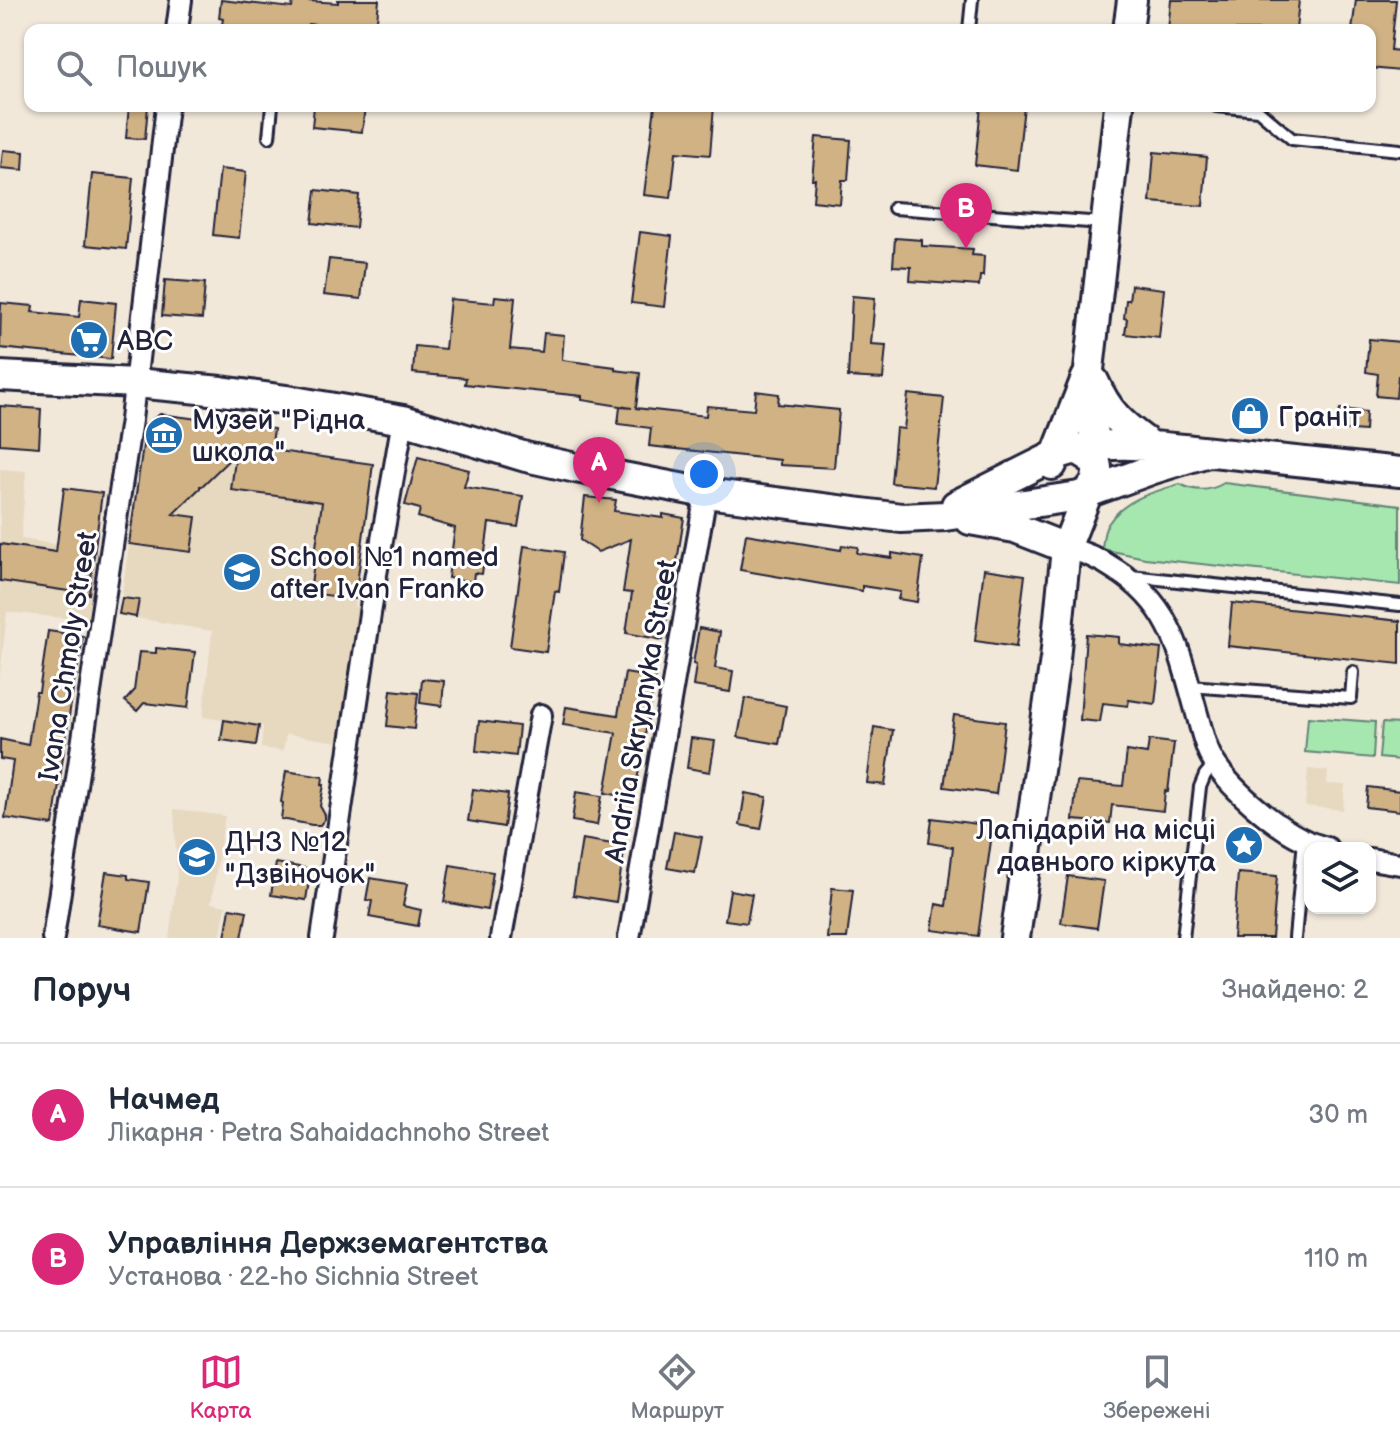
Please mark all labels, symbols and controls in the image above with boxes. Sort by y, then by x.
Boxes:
search box [24,24,1376,112]
icon: search [52,46,96,90]
text: Пошук [116,50,207,86]
pin: B [940,183,992,249]
supermarket icon: ABC [68,319,110,361]
place label: ABC [117,325,173,358]
shop icon: Граніт [1229,395,1271,437]
place label: Граніт [1278,401,1362,434]
place label: Музей "Рідна школа" [192,404,366,469]
museum icon: Музей "Рідна школа" [143,414,185,456]
pin: A [573,437,625,503]
your location [684,454,724,494]
street label: Ivana Chmoly Street [32,529,105,783]
place label: School №1 named after Ivan Franko [270,541,499,606]
school or university icon: School №1 named after Ivan Franko [221,551,263,593]
street label: Andriia Skrypnyka Street [599,557,684,866]
place label: Лапідарій на місці давнього кіркута [975,814,1216,879]
place icon: Лапідарій на місці давнього кіркута [1223,824,1265,866]
place label: ДНЗ №12 "Дзвіночок" [225,826,375,891]
school or university icon: ДНЗ №12 "Дзвіночок" [176,836,218,878]
map controls [1304,842,1376,914]
button: layers [1304,842,1376,914]
text: Поруч [32,970,131,1011]
text: Знайдено: 2 [1222,975,1368,1006]
text: Начмед [108,1082,219,1118]
text: A [50,1100,66,1131]
text: 30 m [1308,1100,1368,1131]
text: Лікарня · Petra Sahaidachnoho Street [108,1118,549,1149]
text: Управління Держземагентства [108,1226,548,1262]
text: B [49,1244,67,1275]
text: 110 m [1304,1244,1368,1275]
text: Установа · 22-ho Sichnia Street [108,1262,478,1293]
tab: Карта [190,1350,251,1425]
tab: Маршрут [631,1350,724,1425]
tab: Збережені [1103,1350,1210,1425]

